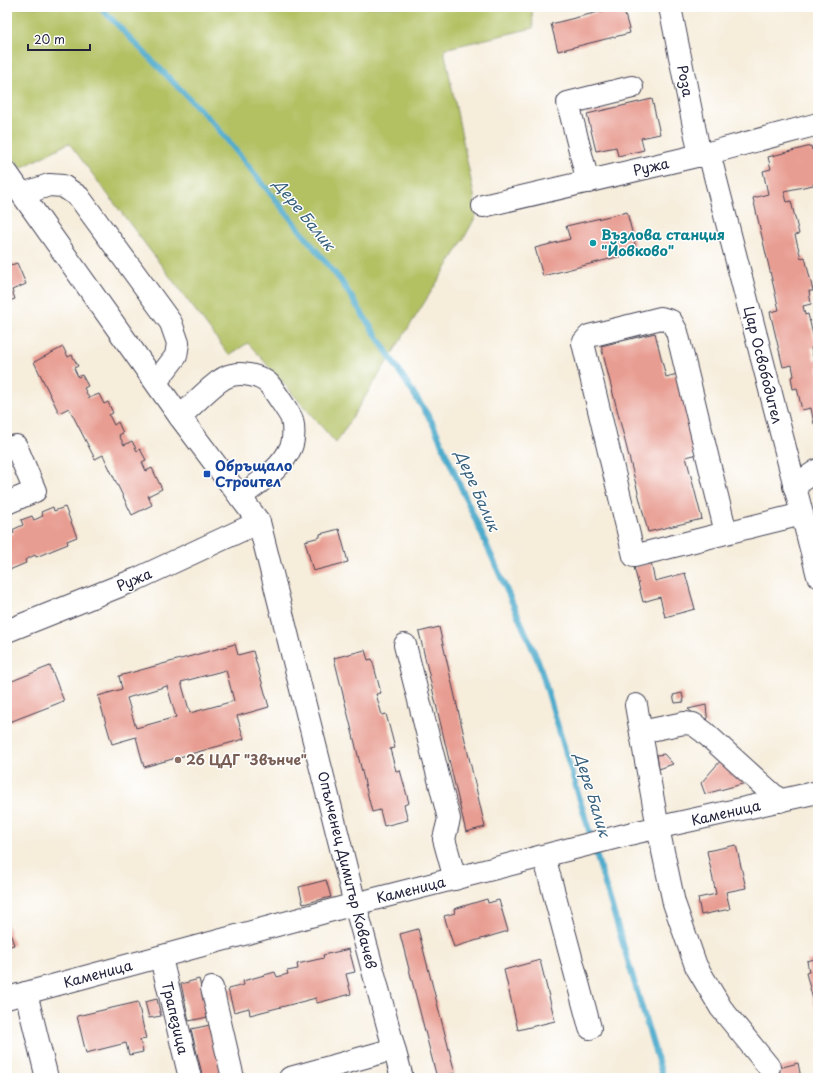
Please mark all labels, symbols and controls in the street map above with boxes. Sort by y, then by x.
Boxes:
scale bar [28,26,90,52]
text: 20 m [34,30,65,48]
street label: Роза [672,63,699,99]
street label: Ружа [631,152,671,181]
water label: Дере Балик [268,172,342,256]
place label: Възлова станция "Йовково" [601,224,725,261]
marker: Възлова станция "Йовково" [588,238,598,248]
street label: Цар Освободител [739,304,788,426]
water label: Дере Балик [450,444,507,535]
place label: Обръщало Строител [215,455,292,492]
marker: Обръщало Строител [202,469,212,479]
street label: Ружа [113,563,155,596]
water label: Дере Балик [569,748,617,840]
place label: 26 ЦДГ "Звънче" [186,749,307,770]
marker: 26 ЦДГ "Звънче" [173,755,183,765]
street label: Опълченец Димитър Ковачев [313,769,382,971]
street label: Каменица [689,794,763,831]
street label: Каменица [374,871,448,908]
street label: Каменица [61,954,135,993]
street label: Трапезица [157,979,194,1057]

